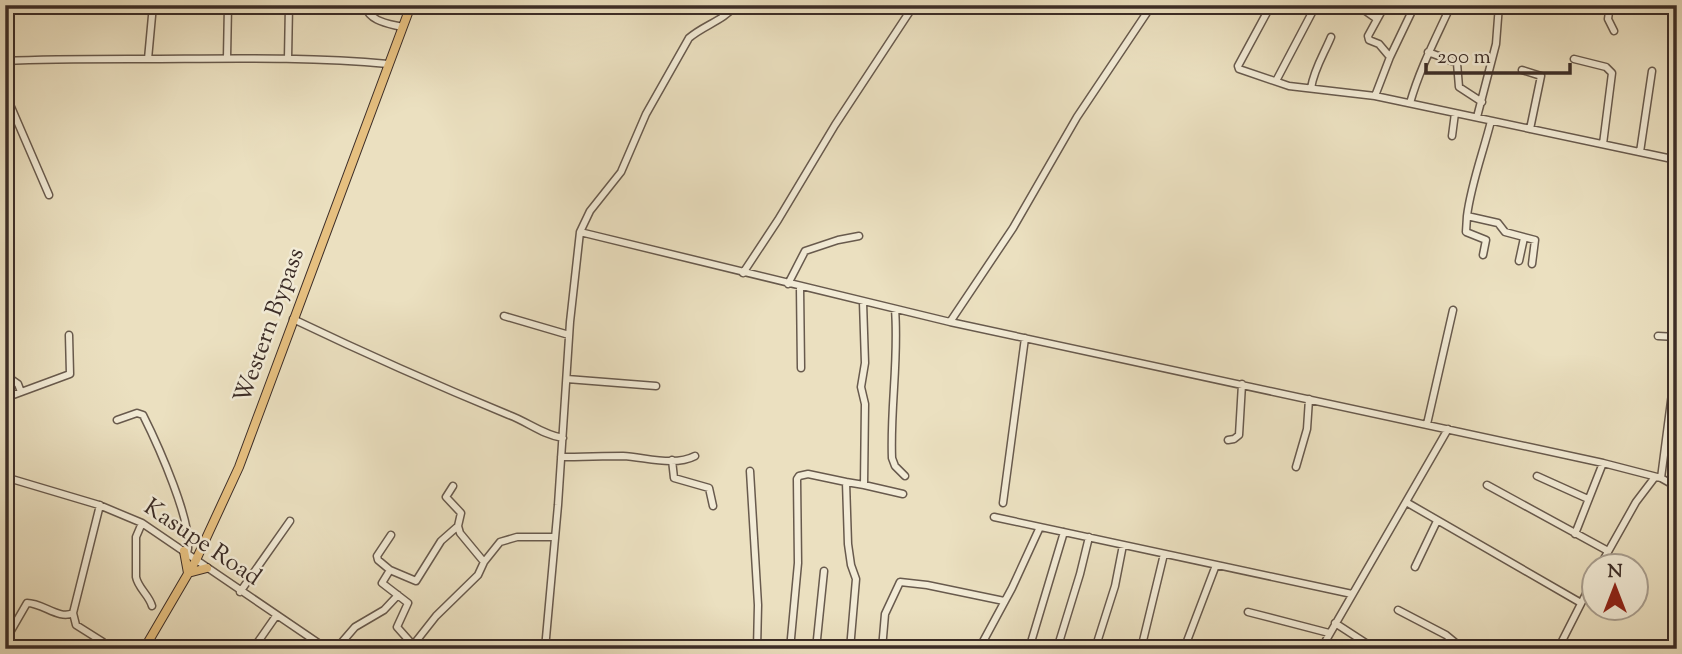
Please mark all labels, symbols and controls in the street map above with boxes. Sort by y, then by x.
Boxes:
scale bar [1426,32,1570,76]
text: 200 m [1437,43,1491,73]
street label: Western Bypass [226,244,314,408]
street label: Kasupe Road [136,491,268,595]
north arrow [1580,552,1650,622]
text: N [1607,559,1623,586]

